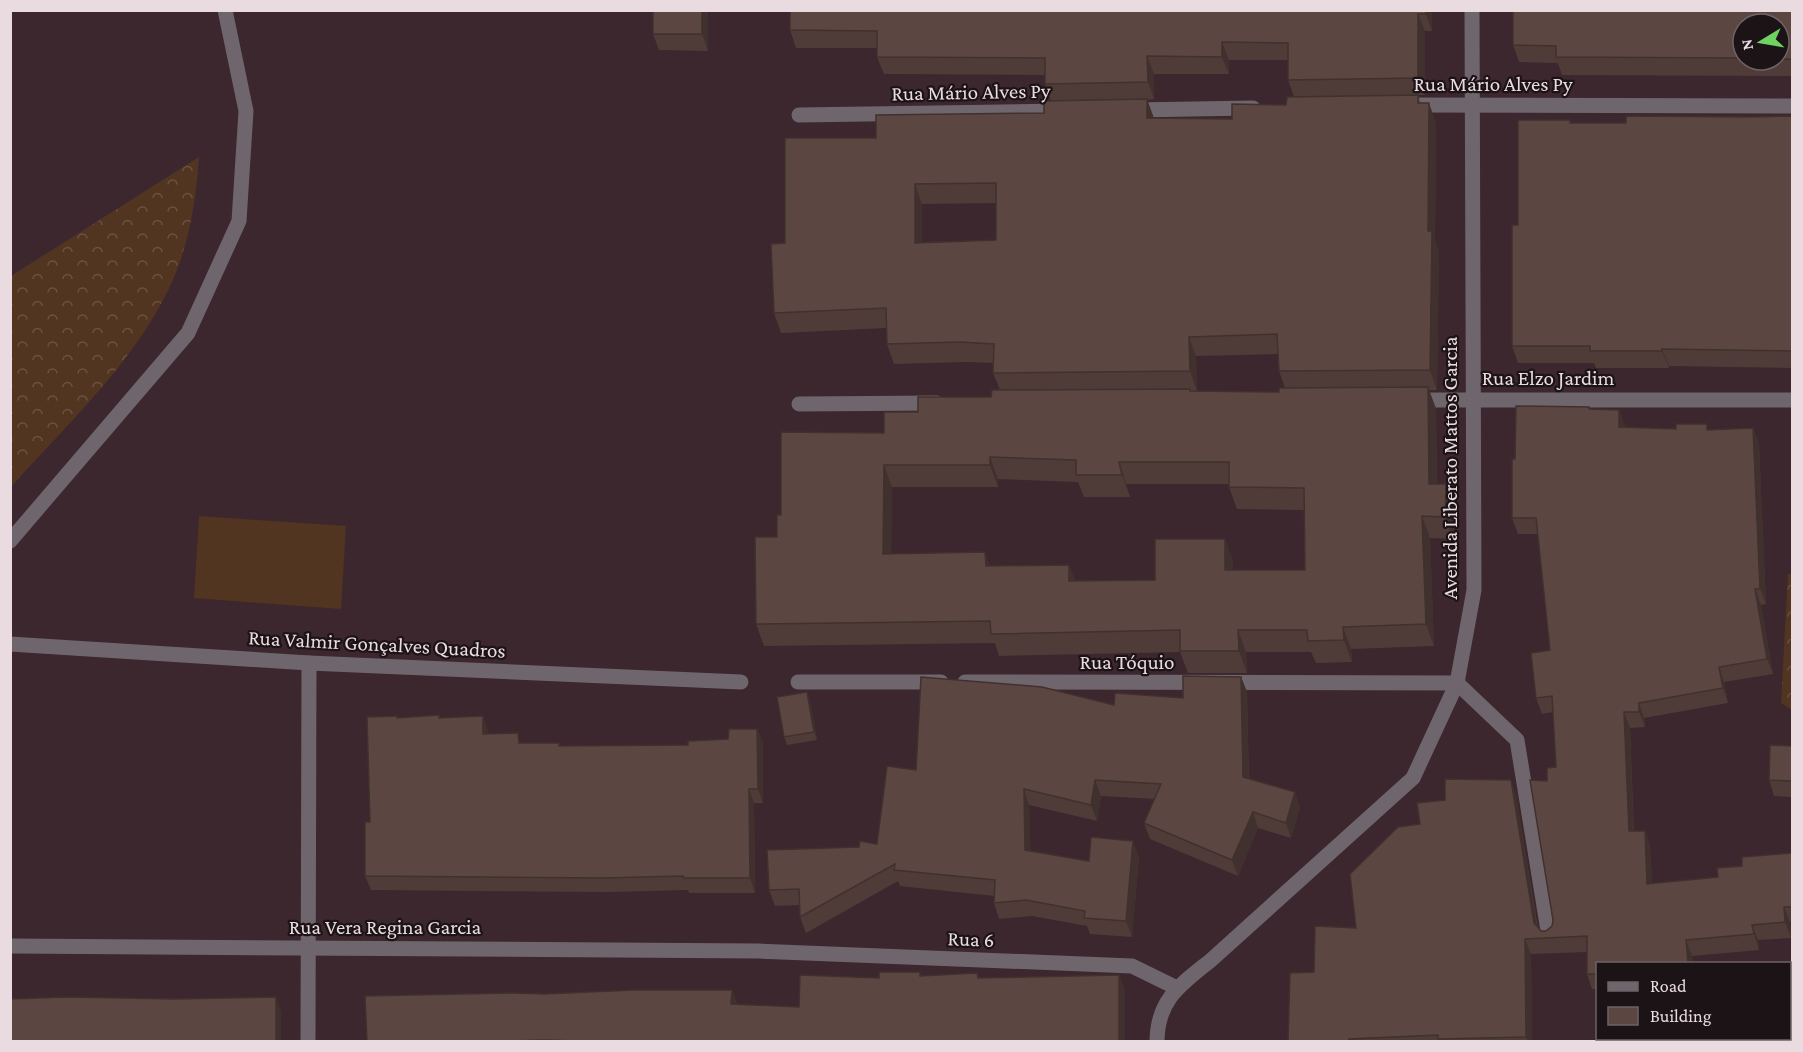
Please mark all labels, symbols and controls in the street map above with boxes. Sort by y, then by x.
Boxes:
north arrow [1731,12,1791,72]
text: N [1737,38,1756,52]
street label: Rua Mário Alves Py [1413,72,1573,96]
street label: Rua Mário Alves Py [891,79,1051,105]
street label: Avenida Liberato Mattos Garcia [1438,336,1462,600]
street label: Rua Elzo Jardim [1482,366,1614,390]
street label: Rua Valmir Gonçalves Quadros [248,625,506,663]
street label: Rua Tóquio [1080,650,1175,674]
street label: Rua Vera Regina Garcia [289,915,481,939]
street label: Rua 6 [947,926,995,952]
legend [1596,962,1791,1040]
text: Road [1650,976,1687,996]
text: Building [1650,1006,1712,1026]

